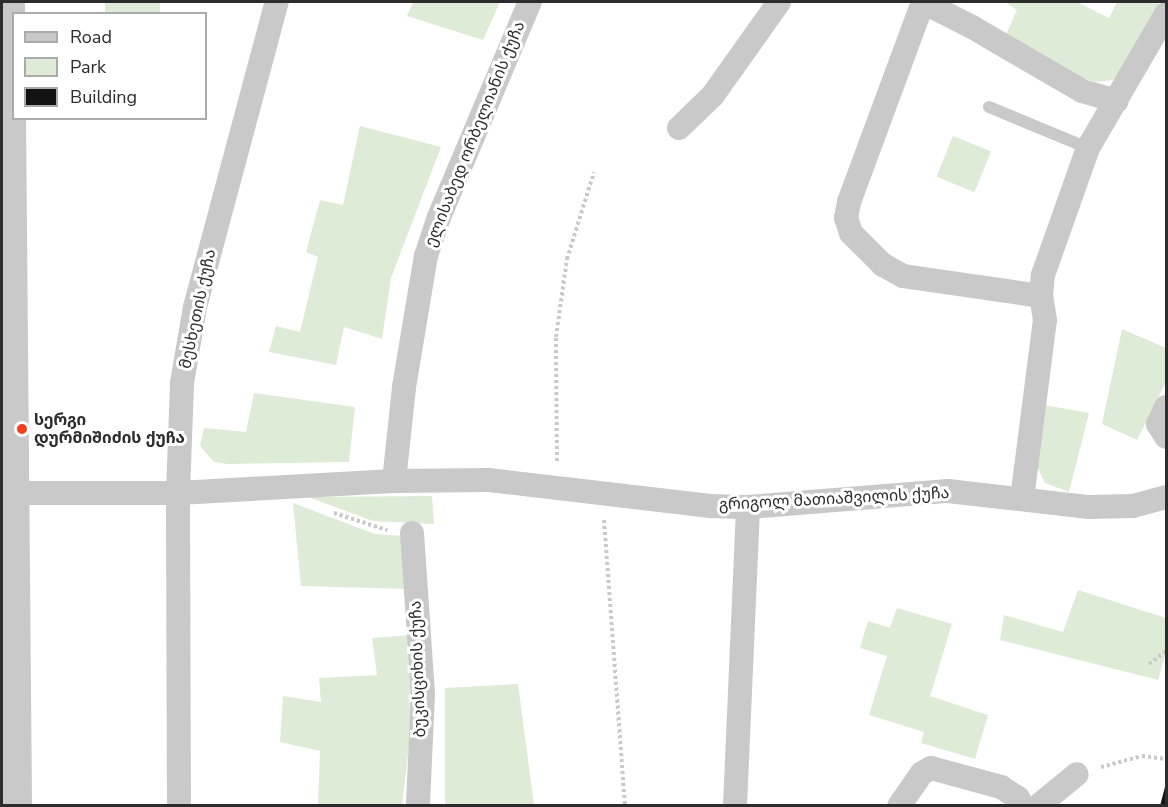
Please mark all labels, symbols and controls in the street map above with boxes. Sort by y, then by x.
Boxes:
legend [12,12,207,120]
street label: ელისაბედ ორბელიანის ქუჩა [421,18,529,250]
text: Road [70,25,112,49]
text: Park [70,55,106,79]
text: Building [70,85,137,109]
street label: მესხეთის ქუჩა [176,248,220,370]
place label: სერგი დურმიშიძის ქუჩა [34,410,185,448]
marker: სერგი დურმიშიძის ქუჩა [15,422,29,436]
street label: გრიგოლ მათიაშვილის ქუჩა [718,483,950,515]
street label: ბუკისციხის ქუჩა [406,600,430,738]

